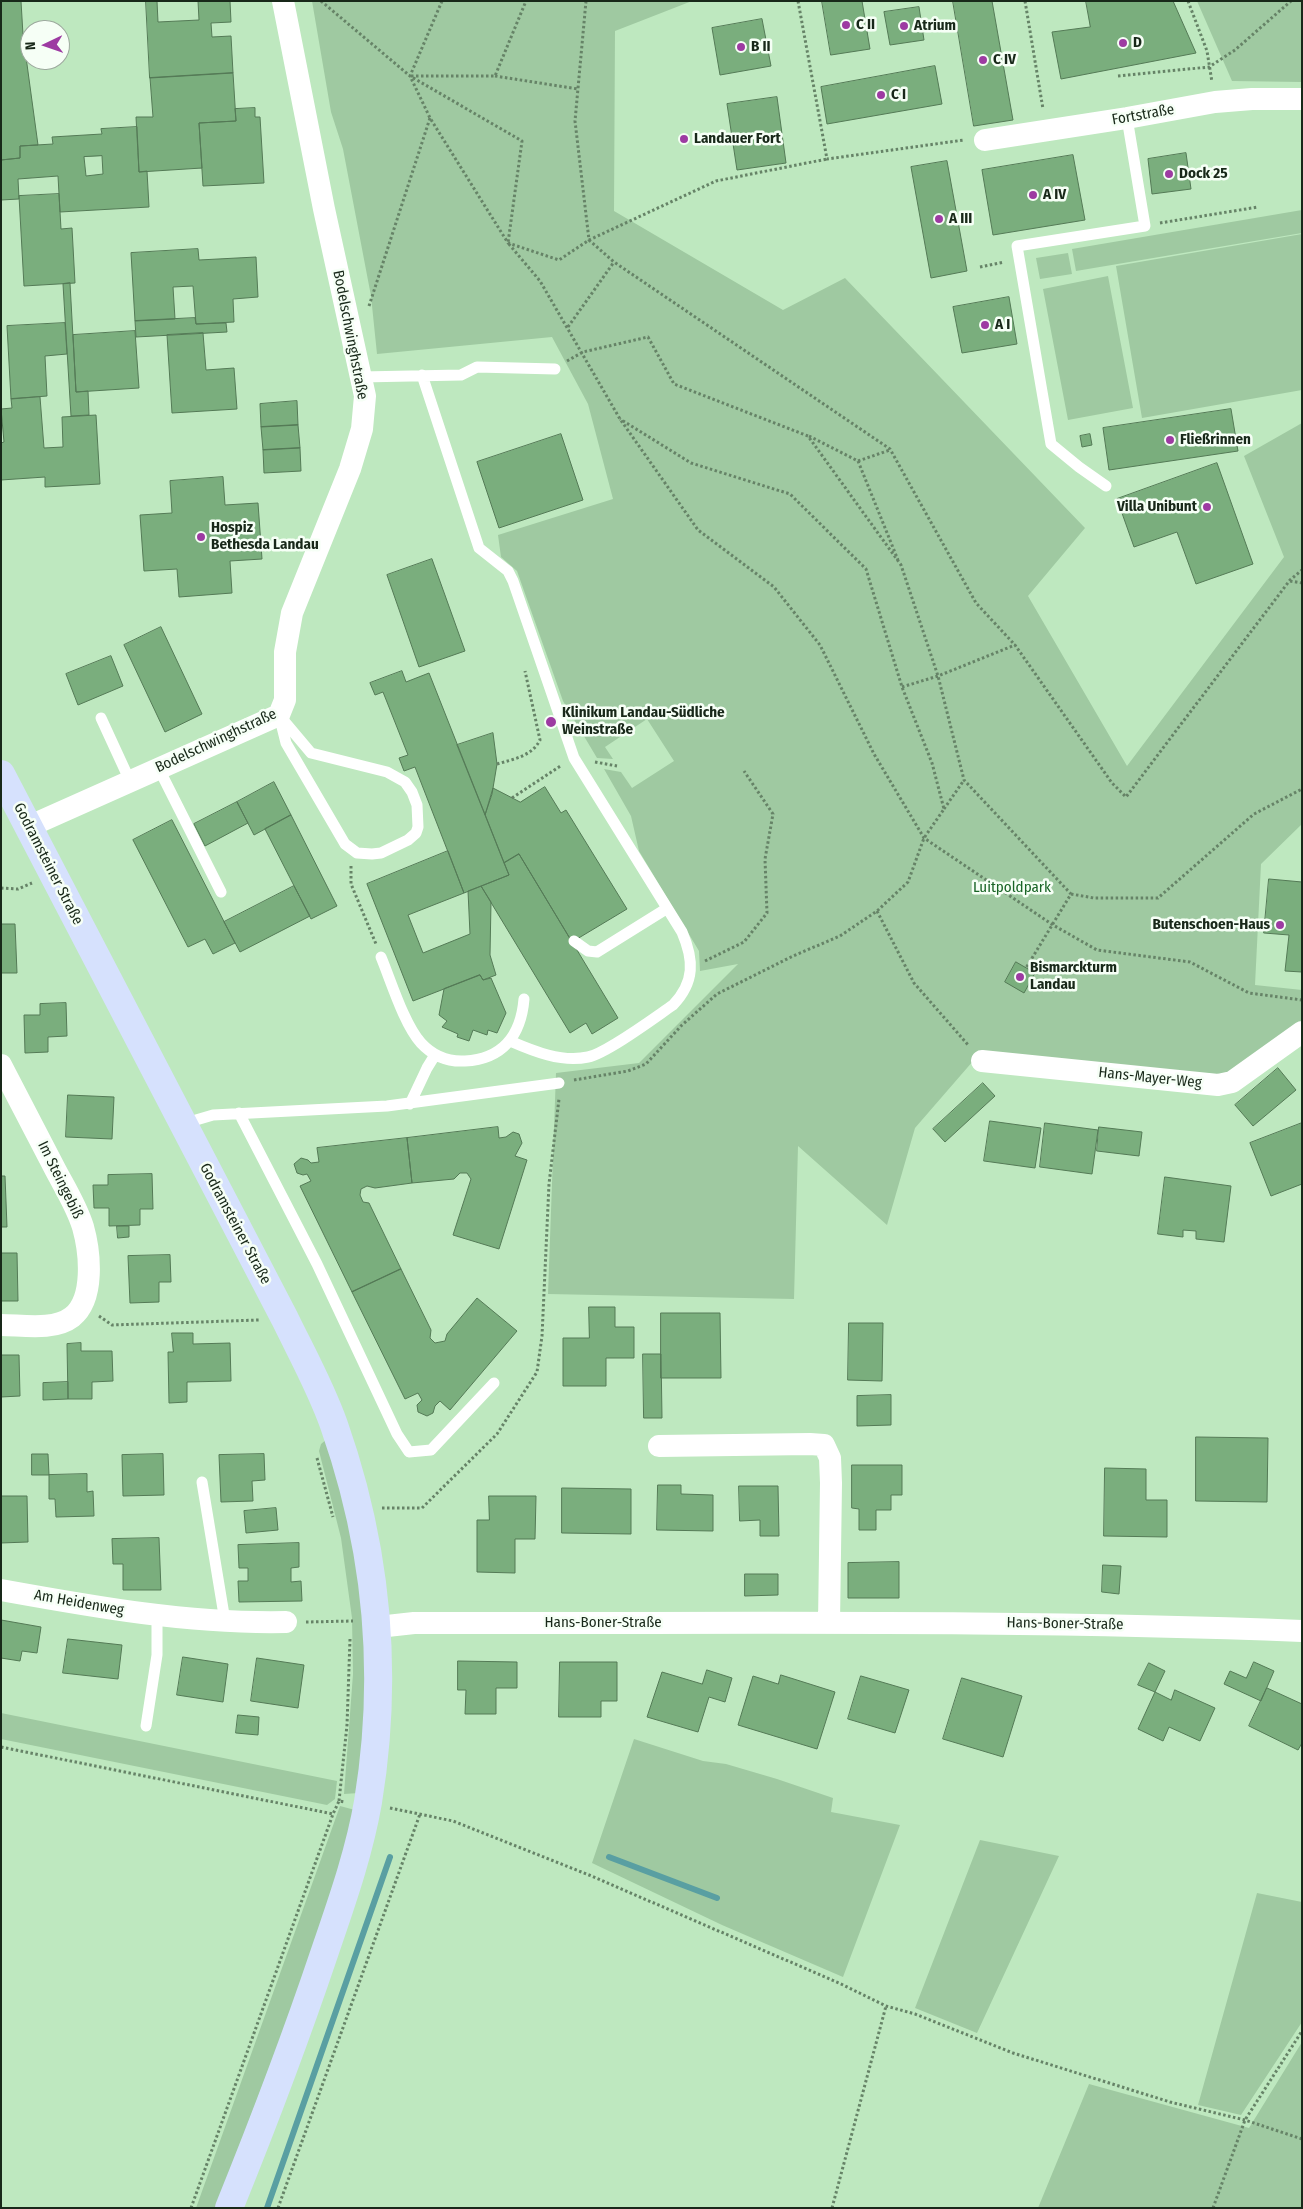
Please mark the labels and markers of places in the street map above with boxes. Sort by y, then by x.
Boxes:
place label: C II [856,16,875,34]
place label: Atrium [914,17,956,35]
marker: C II [840,19,852,31]
marker: Atrium [898,20,910,32]
place label: D [1133,34,1142,52]
marker: D [1117,37,1129,49]
place label: B II [751,38,771,56]
marker: B II [735,41,747,53]
place label: C IV [993,51,1016,69]
marker: C IV [977,54,989,66]
place label: C I [891,86,906,104]
marker: C I [875,89,887,101]
place label: Landauer Fort [694,130,781,148]
marker: Landauer Fort [678,133,690,145]
place label: Dock 25 [1179,165,1228,183]
marker: Dock 25 [1163,168,1175,180]
place label: A IV [1043,186,1066,204]
marker: A IV [1027,189,1039,201]
place label: A III [949,210,972,228]
marker: A III [933,213,945,225]
place label: A I [995,316,1010,334]
marker: A I [979,319,991,331]
place label: Fließrinnen [1180,431,1251,449]
marker: Fließrinnen [1164,434,1176,446]
place label: Villa Unibunt [1117,498,1197,516]
marker: Villa Unibunt [1201,501,1213,513]
place label: Hospiz Bethesda Landau [211,519,319,554]
marker: Hospiz Bethesda Landau [195,531,207,543]
place label: Klinikum Landau-Südliche Weinstraße [562,704,725,739]
marker: Klinikum Landau-Südliche Weinstraße [544,715,558,729]
place label: Butenschoen-Haus [1152,916,1270,934]
marker: Butenschoen-Haus [1274,919,1286,931]
place label: Bismarckturm Landau [1030,959,1117,994]
marker: Bismarckturm Landau [1014,971,1026,983]

